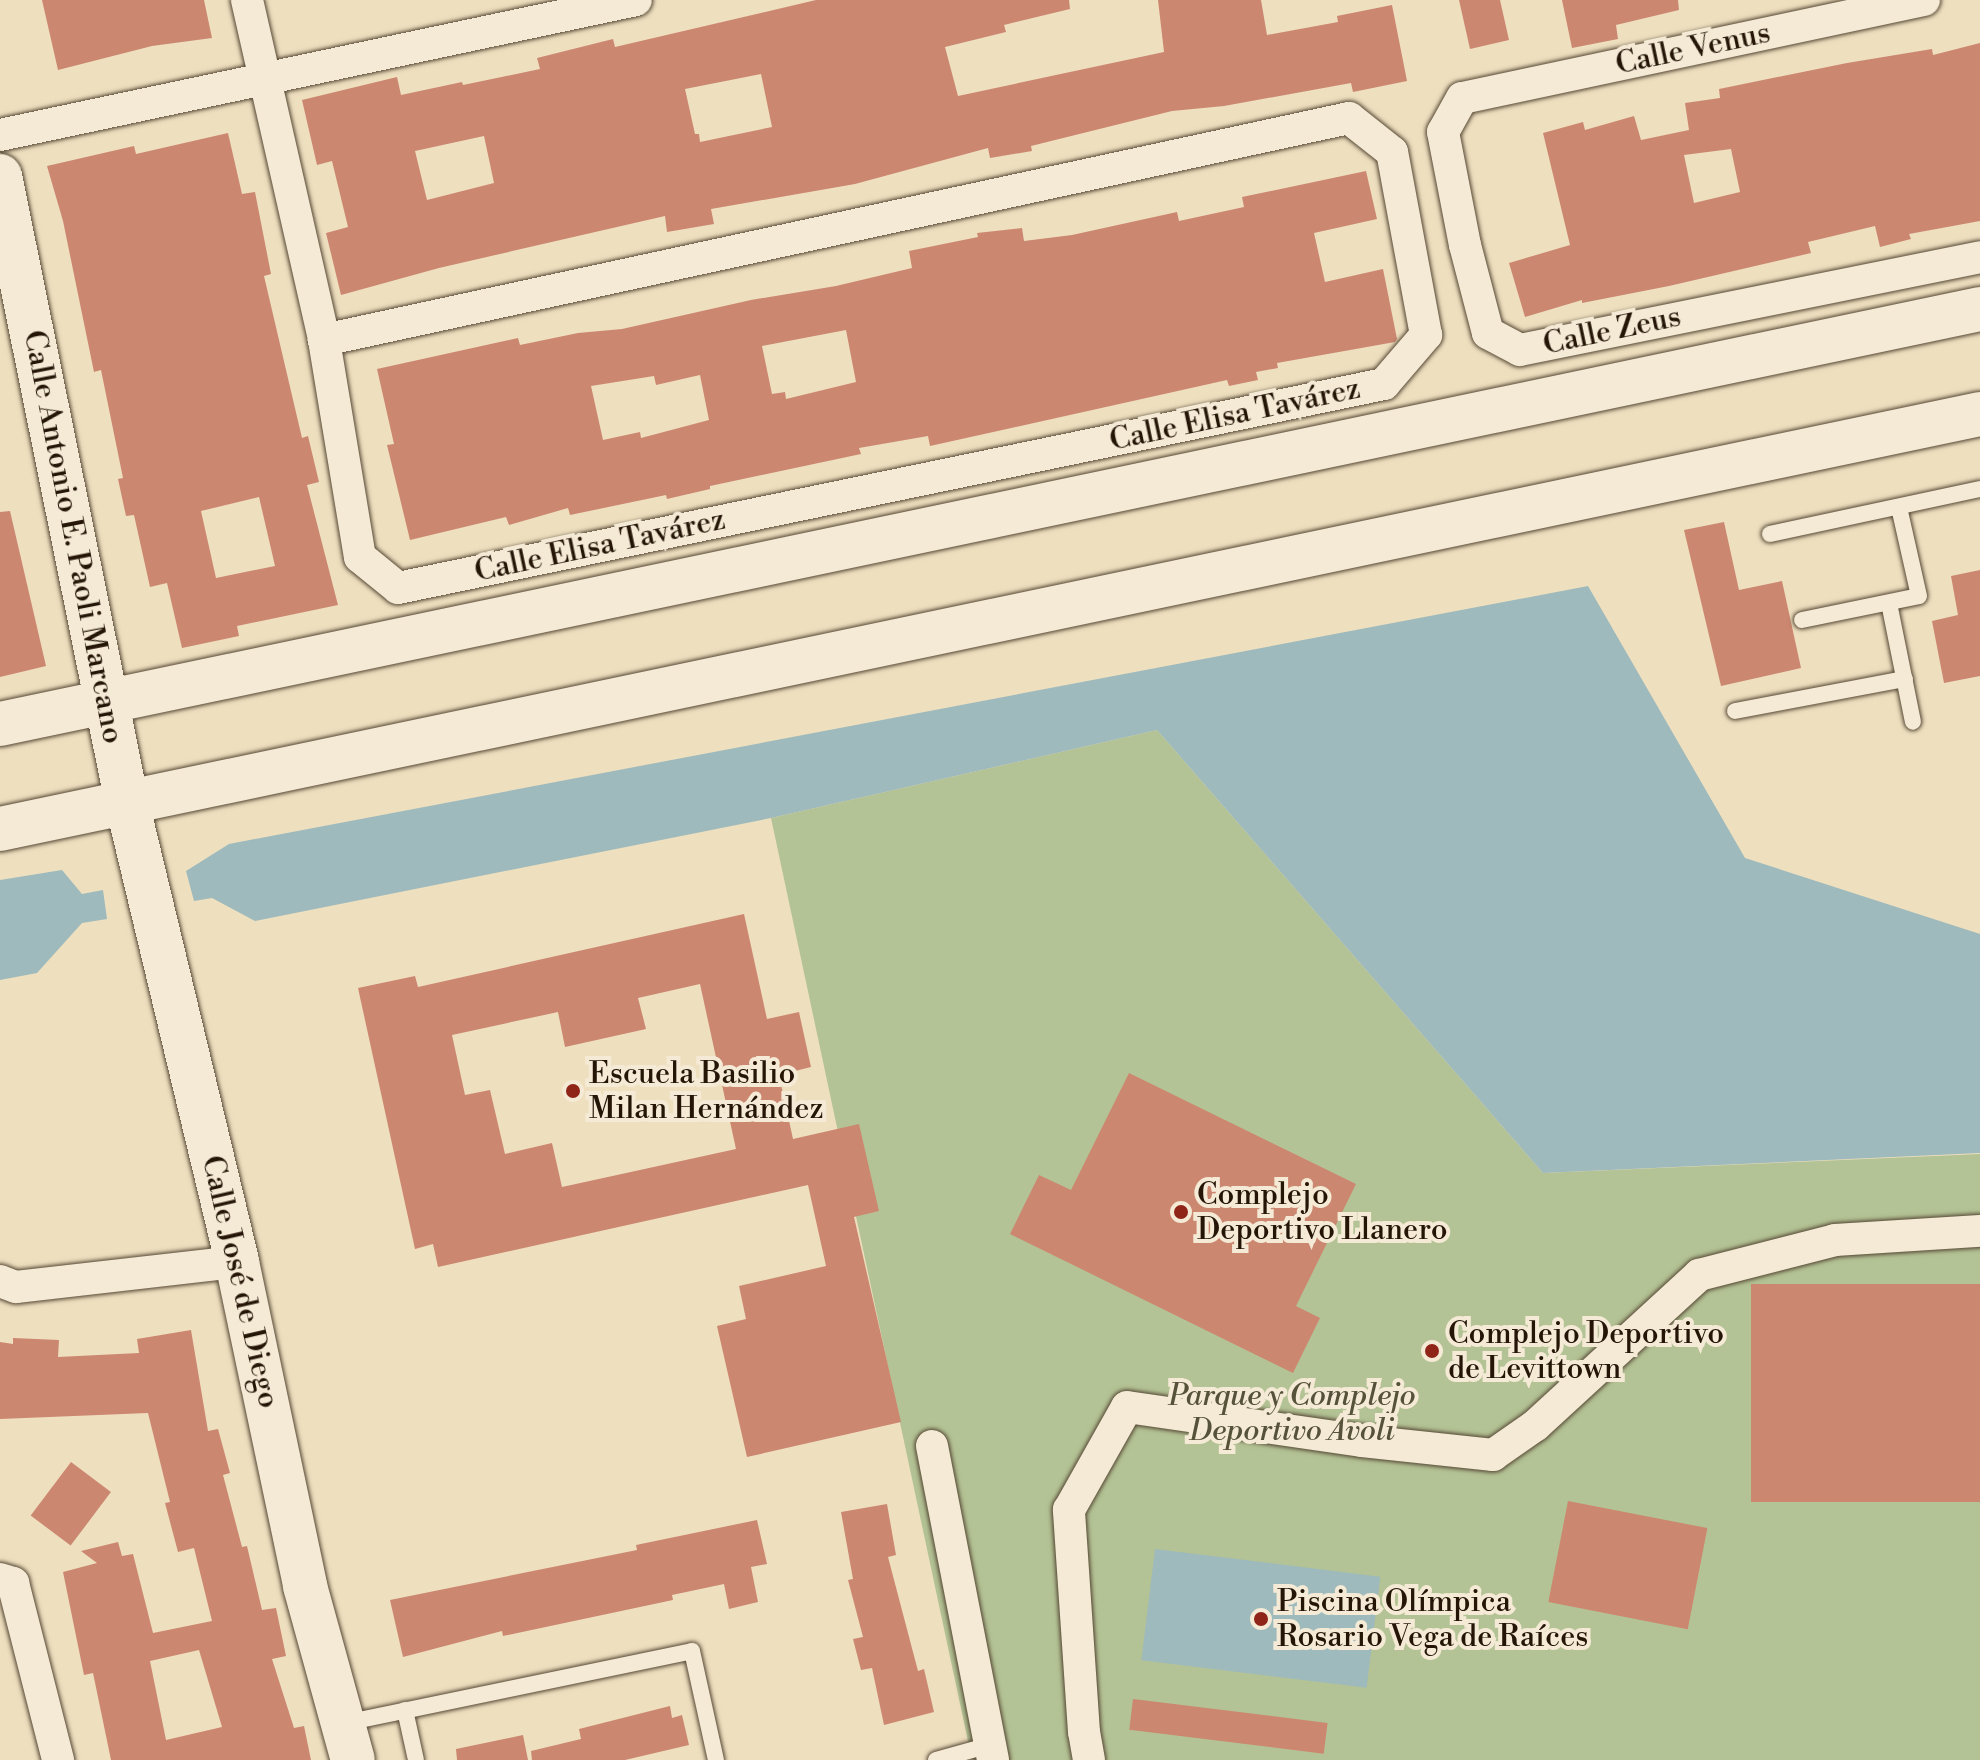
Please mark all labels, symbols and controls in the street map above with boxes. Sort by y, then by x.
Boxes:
street label: Calle Venus [1612,15,1774,83]
street label: Calle Zeus [1540,299,1684,363]
street label: Calle Antonio E. Paoli Marcano [15,327,131,747]
street label: Calle Elisa Tavárez [1106,371,1364,459]
street label: Calle Elisa Tavárez [471,502,729,590]
place label: Escuela Basilio Milan Hernández [589,1056,824,1126]
marker: Escuela Basilio Milan Hernández [564,1082,582,1100]
street label: Calle José de Diego [193,1152,287,1412]
place label: Complejo Deportivo Llanero [1197,1177,1448,1248]
marker: Complejo Deportivo Llanero [1172,1203,1190,1221]
place label: Complejo Deportivo de Levittown [1448,1316,1724,1386]
marker: Complejo Deportivo de Levittown [1423,1342,1441,1360]
park label: Parque y Complejo Deportivo Avoli [1168,1378,1416,1448]
place label: Piscina Olímpica Rosario Vega de Raíces [1277,1584,1588,1654]
marker: Piscina Olímpica Rosario Vega de Raíces [1252,1610,1270,1628]

